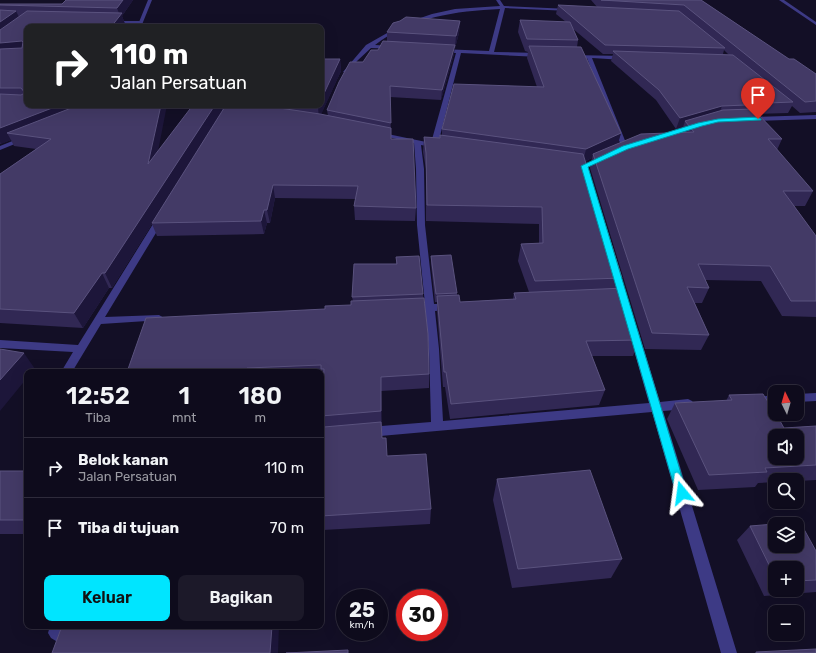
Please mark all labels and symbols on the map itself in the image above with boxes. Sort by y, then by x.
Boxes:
pin [741,78,775,119]
north arrow [768,385,804,421]
position arrow [661,472,703,514]
speed limit sign: 30 [396,589,448,641]

